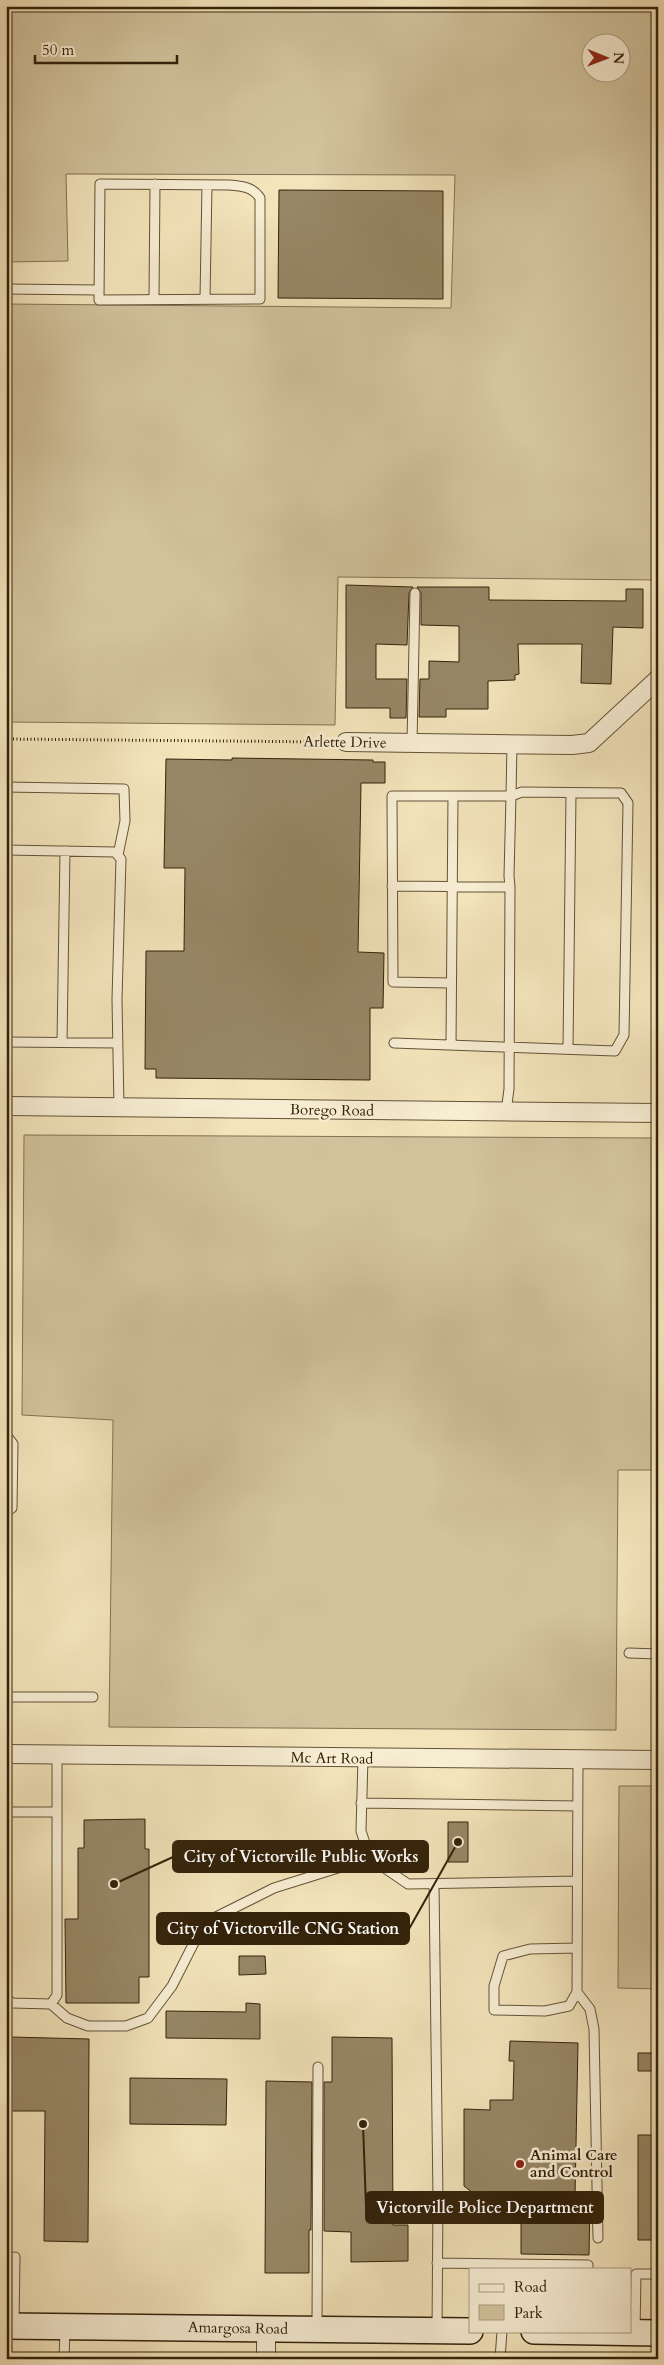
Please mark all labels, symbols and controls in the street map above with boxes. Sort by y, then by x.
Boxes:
scale bar [35,32,178,64]
north arrow [582,32,632,82]
text: 50 m [42,40,74,60]
text: N [609,52,628,64]
street label: Arlette Drive [303,731,387,753]
street label: Borego Road [290,1099,374,1121]
street label: Mc Art Road [290,1747,374,1769]
callout: City of Victorville Public Works [173,1841,428,1872]
text: City of Victorville Public Works [184,1846,419,1868]
callout: City of Victorville CNG Station [157,1913,409,1944]
text: City of Victorville CNG Station [167,1918,400,1940]
place label: Animal Care and Control [530,2145,618,2182]
marker: Animal Care and Control [514,2158,526,2170]
callout: Victorville Police Department [366,2192,603,2223]
text: Victorville Police Department [376,2197,594,2219]
legend [469,2268,632,2332]
text: Road [514,2277,547,2297]
text: Park [514,2303,543,2323]
street label: Amargosa Road [188,2317,288,2339]

